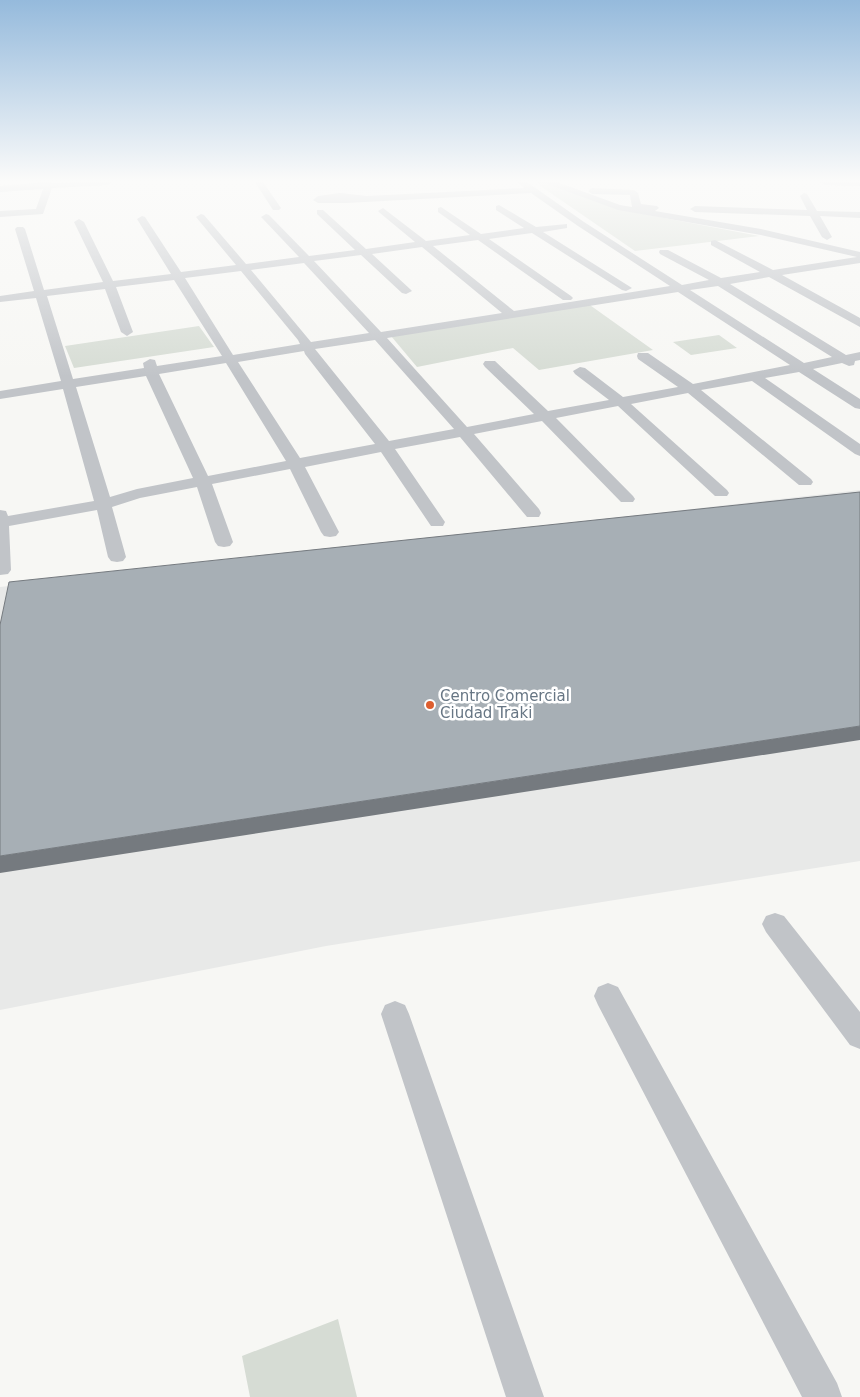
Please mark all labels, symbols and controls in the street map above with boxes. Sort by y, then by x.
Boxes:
place label: Centro Comercial Ciudad Traki [440,687,570,722]
marker: Centro Comercial Ciudad Traki [424,699,436,711]

